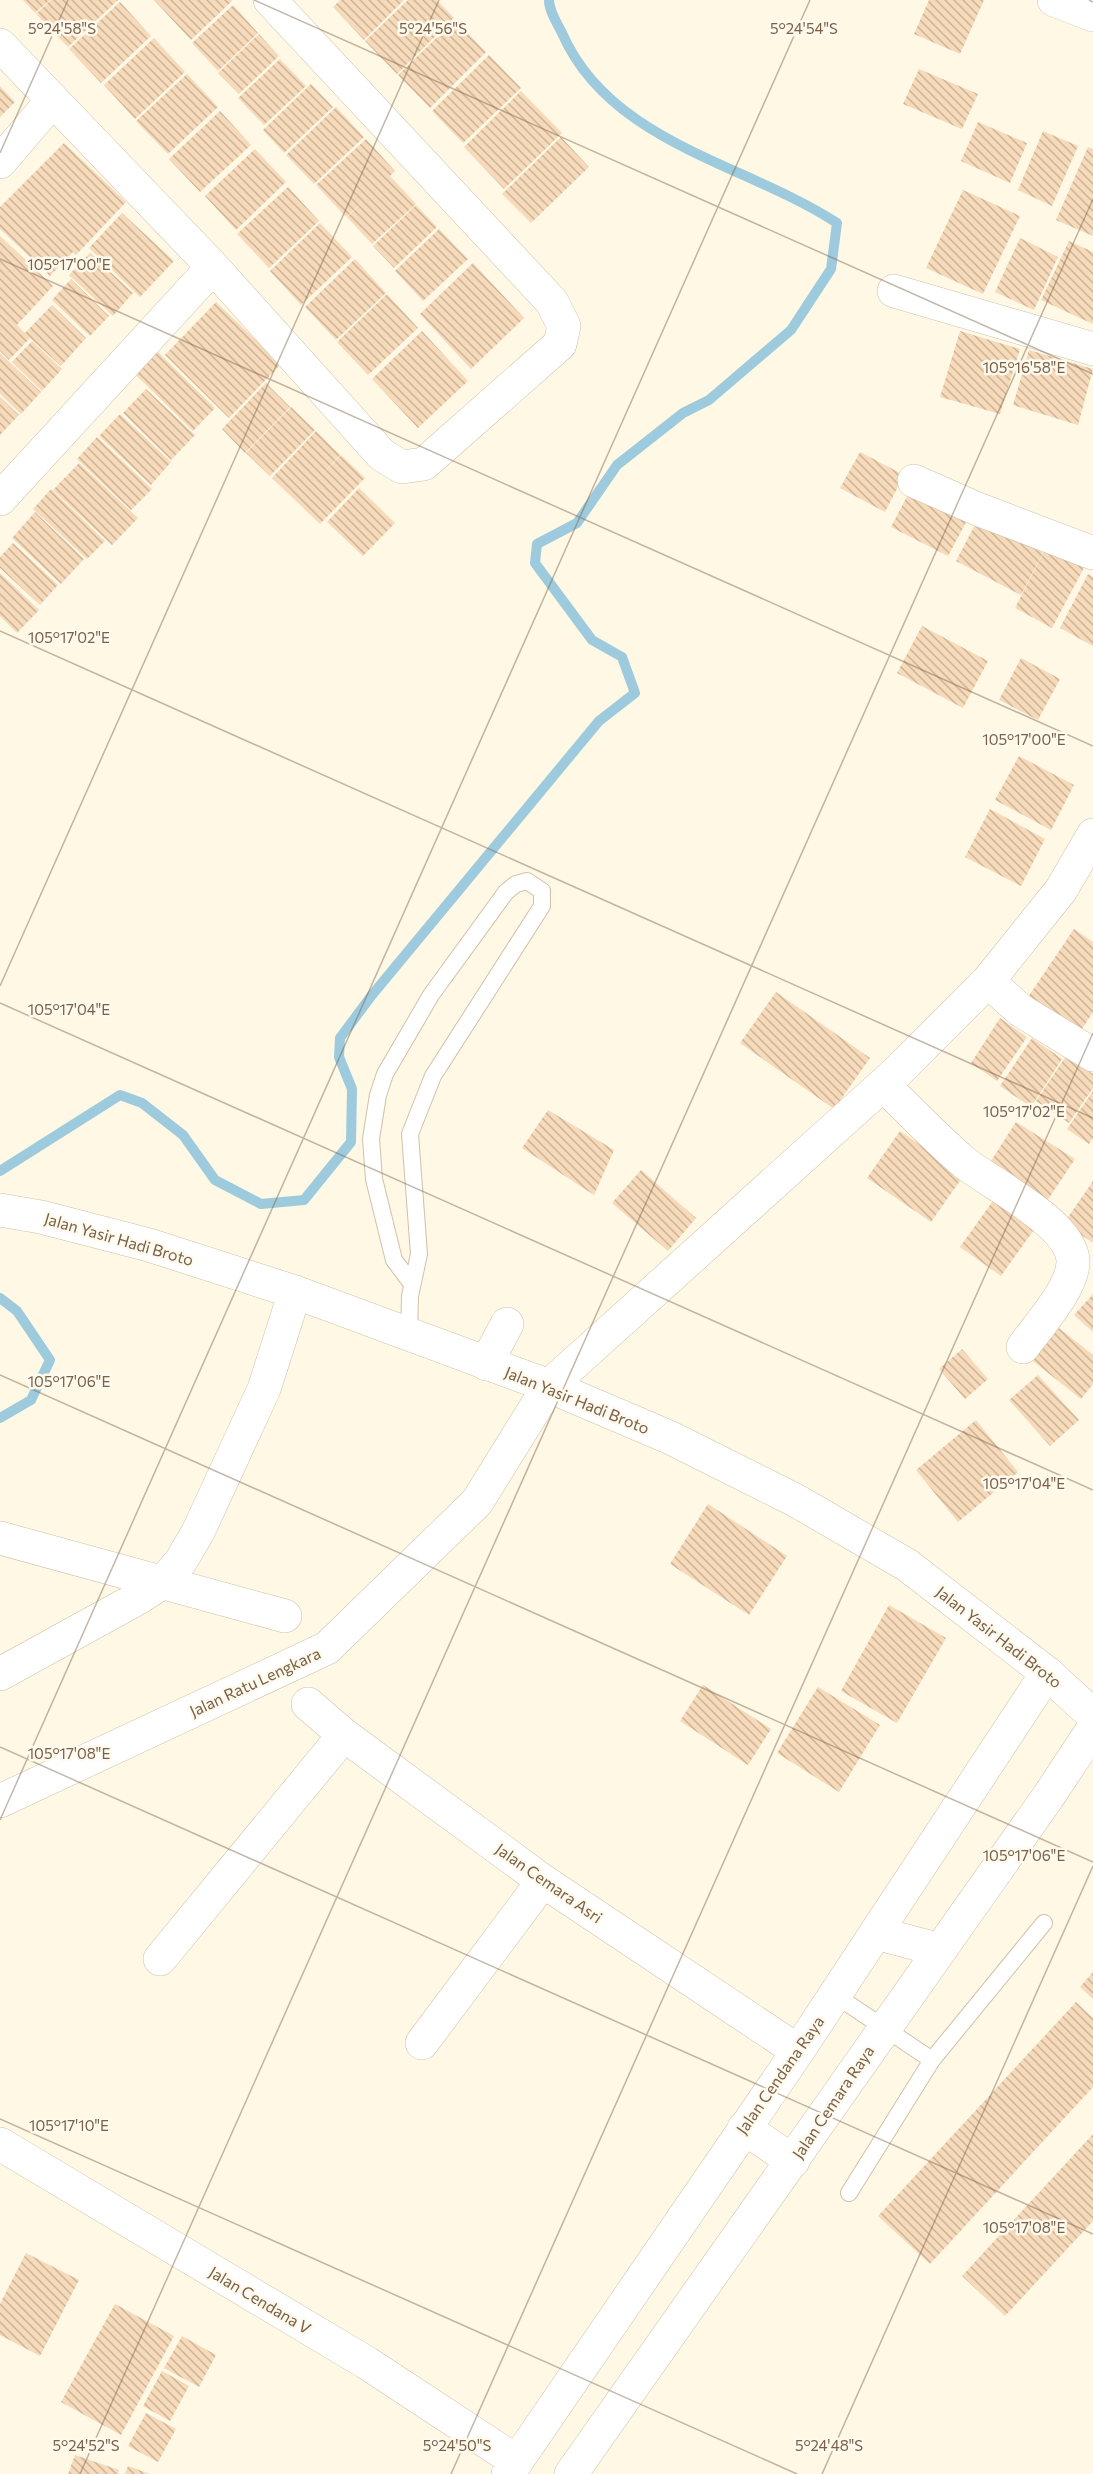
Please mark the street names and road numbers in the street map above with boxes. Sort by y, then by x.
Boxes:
street label: Jalan Yasir Hadi Broto [42,1208,196,1269]
street label: Jalan Yasir Hadi Broto [502,1362,652,1437]
street label: Jalan Yasir Hadi Broto [933,1582,1066,1692]
street label: Jalan Ratu Lengkara [186,1643,323,1720]
street label: Jalan Cemara Asri [492,1839,606,1926]
street label: Jalan Cendana Raya [732,2012,827,2137]
street label: Jalan Cemara Raya [788,2042,877,2162]
street label: Jalan Cendana V [206,2262,315,2337]

